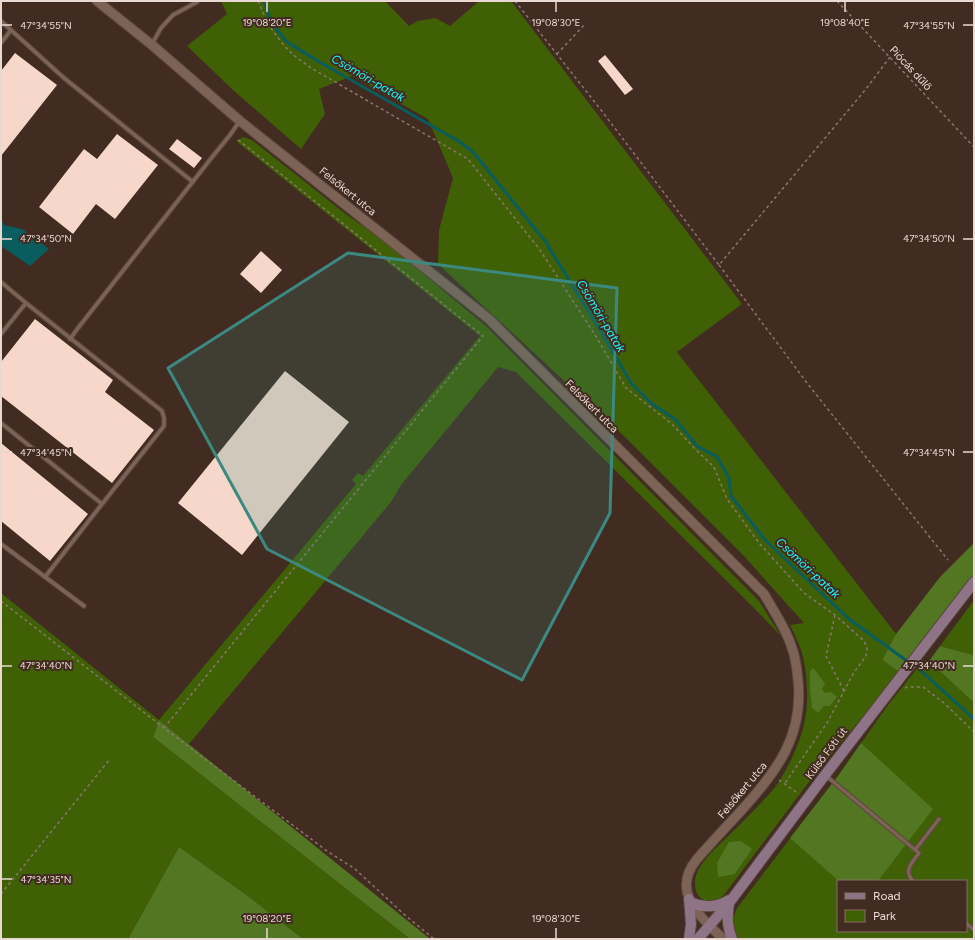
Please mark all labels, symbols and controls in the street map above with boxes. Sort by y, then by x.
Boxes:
text: 19°08'20"E [242,16,292,29]
text: 19°08'30"E [532,16,581,29]
text: 19°08'40"E [820,16,870,29]
text: 47°34'55"N [20,19,72,32]
text: 47°34'55"N [903,19,955,32]
street label: Piócás dűlő [887,43,935,93]
water label: Csömöri-patak [329,51,408,105]
street label: Felsőkert utca [317,164,379,218]
text: 47°34'50"N [20,232,72,245]
text: 47°34'50"N [903,232,955,245]
water label: Csömöri-patak [574,277,629,356]
street label: Felsőkert utca [562,377,621,436]
text: 47°34'45"N [20,446,72,459]
text: 47°34'45"N [903,446,955,459]
water label: Csömöri-patak [773,535,844,602]
text: 47°34'40"N [20,659,72,672]
text: 47°34'40"N [903,659,955,672]
street label: Külső Fóti út [803,725,850,782]
street label: Felsőkert utca [715,760,770,821]
text: 47°34'35"N [20,873,72,886]
legend [837,880,967,932]
text: Road [873,889,901,903]
text: Park [873,909,896,923]
text: 19°08'20"E [242,912,292,925]
text: 19°08'30"E [532,912,581,925]

